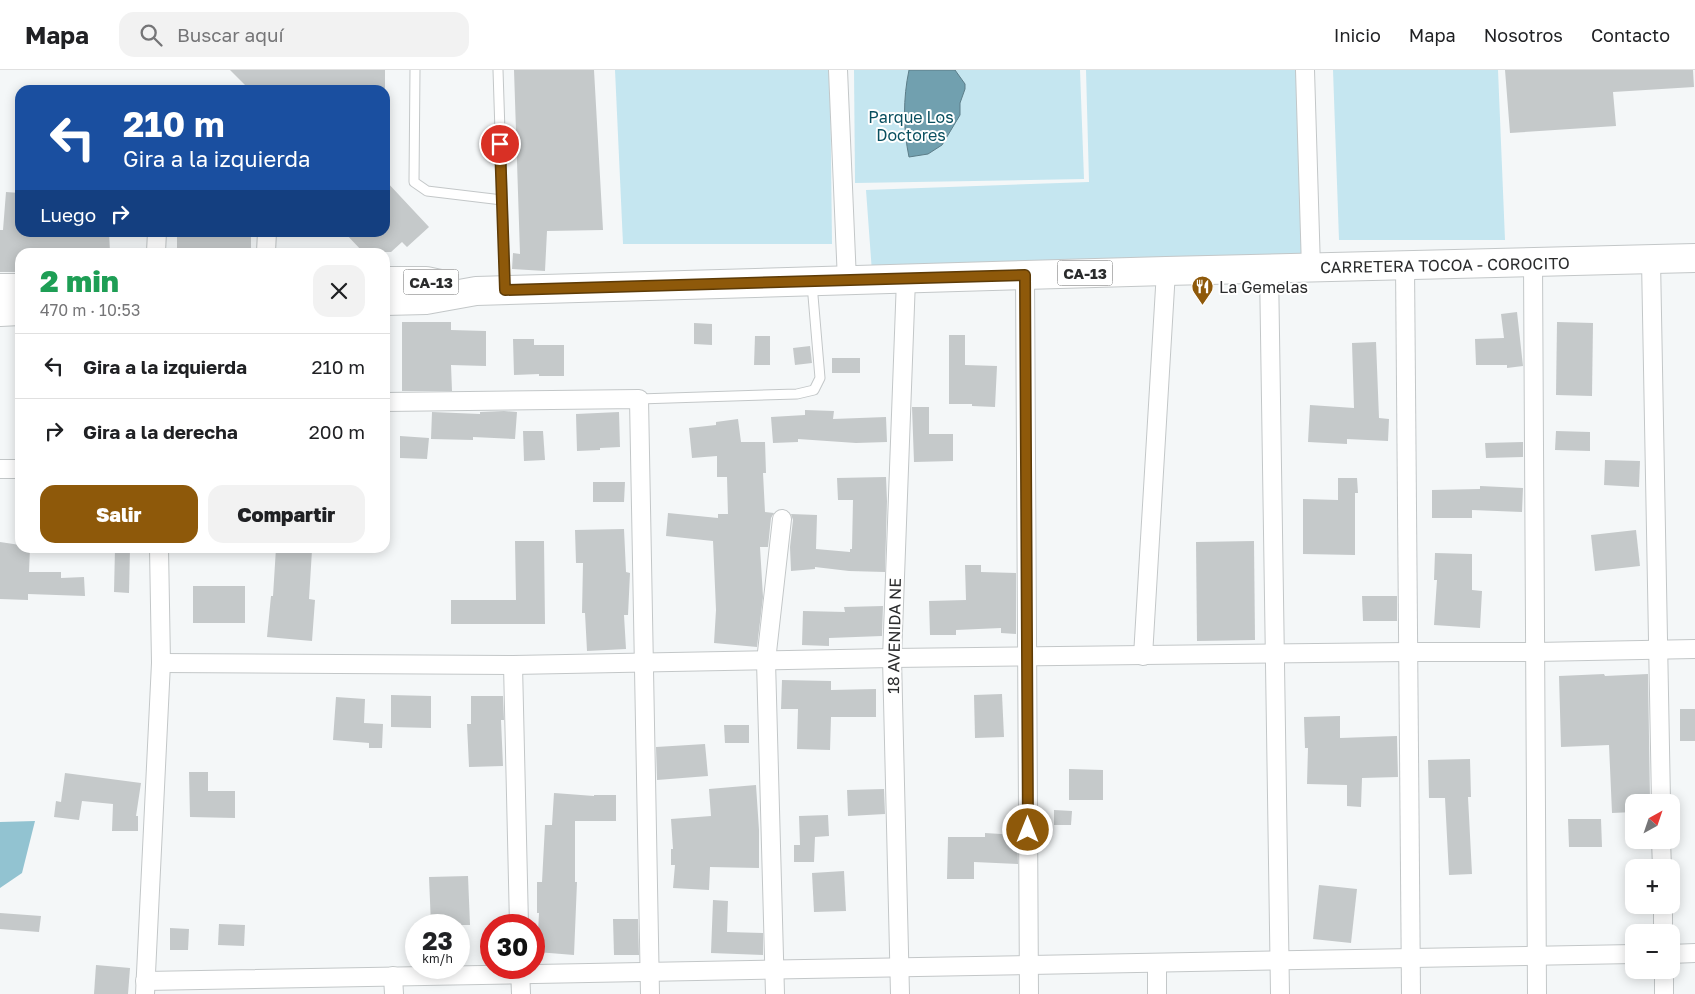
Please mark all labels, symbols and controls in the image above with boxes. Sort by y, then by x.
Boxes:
search box [119,12,469,57]
text: Mapa [25,20,89,49]
icon: search [137,21,165,49]
text: Buscar aquí [177,23,284,46]
text: Inicio [1334,24,1381,46]
text: Mapa [1409,24,1456,46]
text: Nosotros [1484,24,1563,46]
text: Contacto [1591,24,1670,46]
text: 210 m [123,103,225,145]
icon: left [40,105,105,170]
park label: Parque Los Doctores [868,107,954,145]
pin [479,123,521,165]
icon: arrive [486,130,514,158]
text: Gira a la izquierda [123,145,311,172]
icon: right [106,200,134,228]
text: Luego [40,203,96,226]
street label: CARRETERA TOCOA - COROCITO [1320,253,1570,277]
road number: CA-13 [1058,260,1112,286]
text: 2 min [40,263,119,299]
button: close [313,265,365,317]
road number: CA-13 [404,270,458,294]
restaurant icon: La Gemelas [1191,275,1215,306]
place label: La Gemelas [1219,277,1308,297]
text: 470 m · 10:53 [40,300,140,320]
icon: left [40,352,68,380]
text: Gira a la izquierda [83,355,247,378]
text: 210 m [311,355,365,378]
icon: right [40,417,68,445]
text: Gira a la derecha [83,420,238,443]
text: 200 m [309,420,365,443]
button: Salir [40,485,198,543]
button: Compartir [208,485,365,543]
street label: 18 AVENIDA NE [883,578,905,694]
north arrow [1625,794,1680,849]
map controls [1625,794,1680,979]
position arrow [1001,803,1053,855]
button: + [1625,859,1680,914]
speed limit sign: 30 [480,914,545,979]
button: − [1625,924,1680,979]
text: 23 [422,925,453,956]
text: km/h [422,951,453,966]

